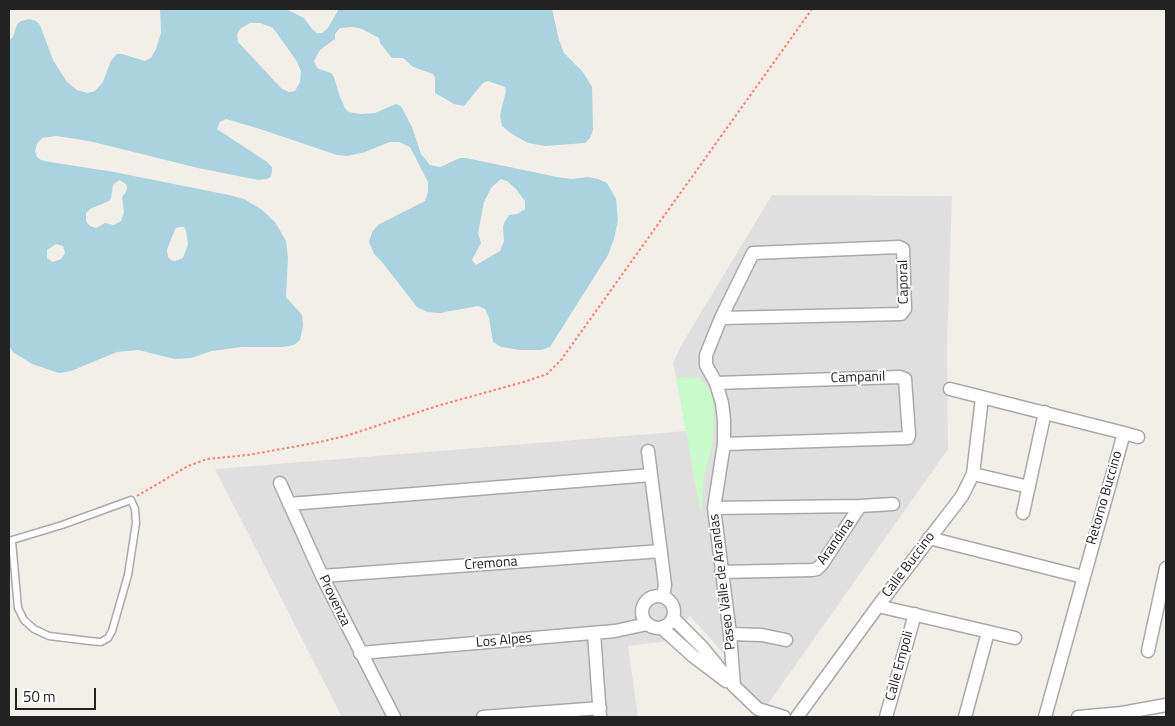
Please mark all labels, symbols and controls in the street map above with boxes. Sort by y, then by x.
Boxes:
street label: Caporal [895,260,913,304]
street label: Campanil [830,369,886,387]
street label: Retorno Buccino [1084,449,1126,547]
street label: Paseo Valle de Arandas [706,513,740,651]
street label: Arandina [814,516,858,568]
street label: Calle Buccino [879,529,939,601]
street label: Cremona [464,554,518,574]
street label: Provenza [314,573,354,629]
street label: Calle Empoli [883,629,917,703]
street label: Los Alpes [475,630,533,652]
scale bar [18,678,99,710]
text: 50 m [23,685,56,708]

